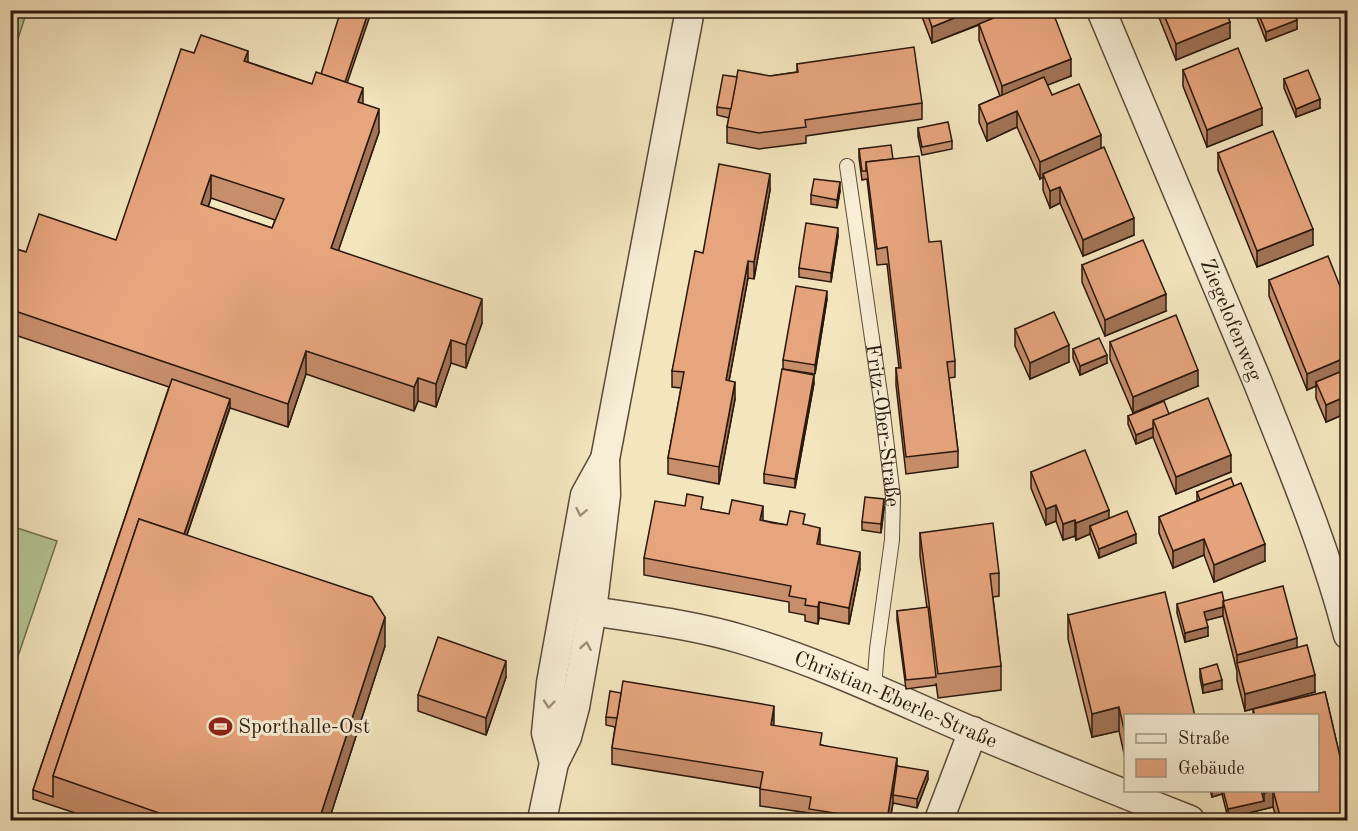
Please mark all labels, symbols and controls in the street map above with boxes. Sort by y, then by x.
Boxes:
street label: Ziegelofenweg [1196,256,1265,385]
street label: Fritz-Ober-Straße [861,343,902,507]
one-way arrow [575,507,588,517]
one-way arrow [579,642,592,652]
street label: Christian-Eberle-Straße [791,649,1000,753]
one-way arrow [543,700,556,709]
sports icon: Sporthalle-Ost [207,713,233,739]
legend [1124,714,1319,792]
place label: Sporthalle-Ost [238,717,370,738]
text: Straße [1178,730,1229,748]
text: Gebäude [1178,760,1245,778]

